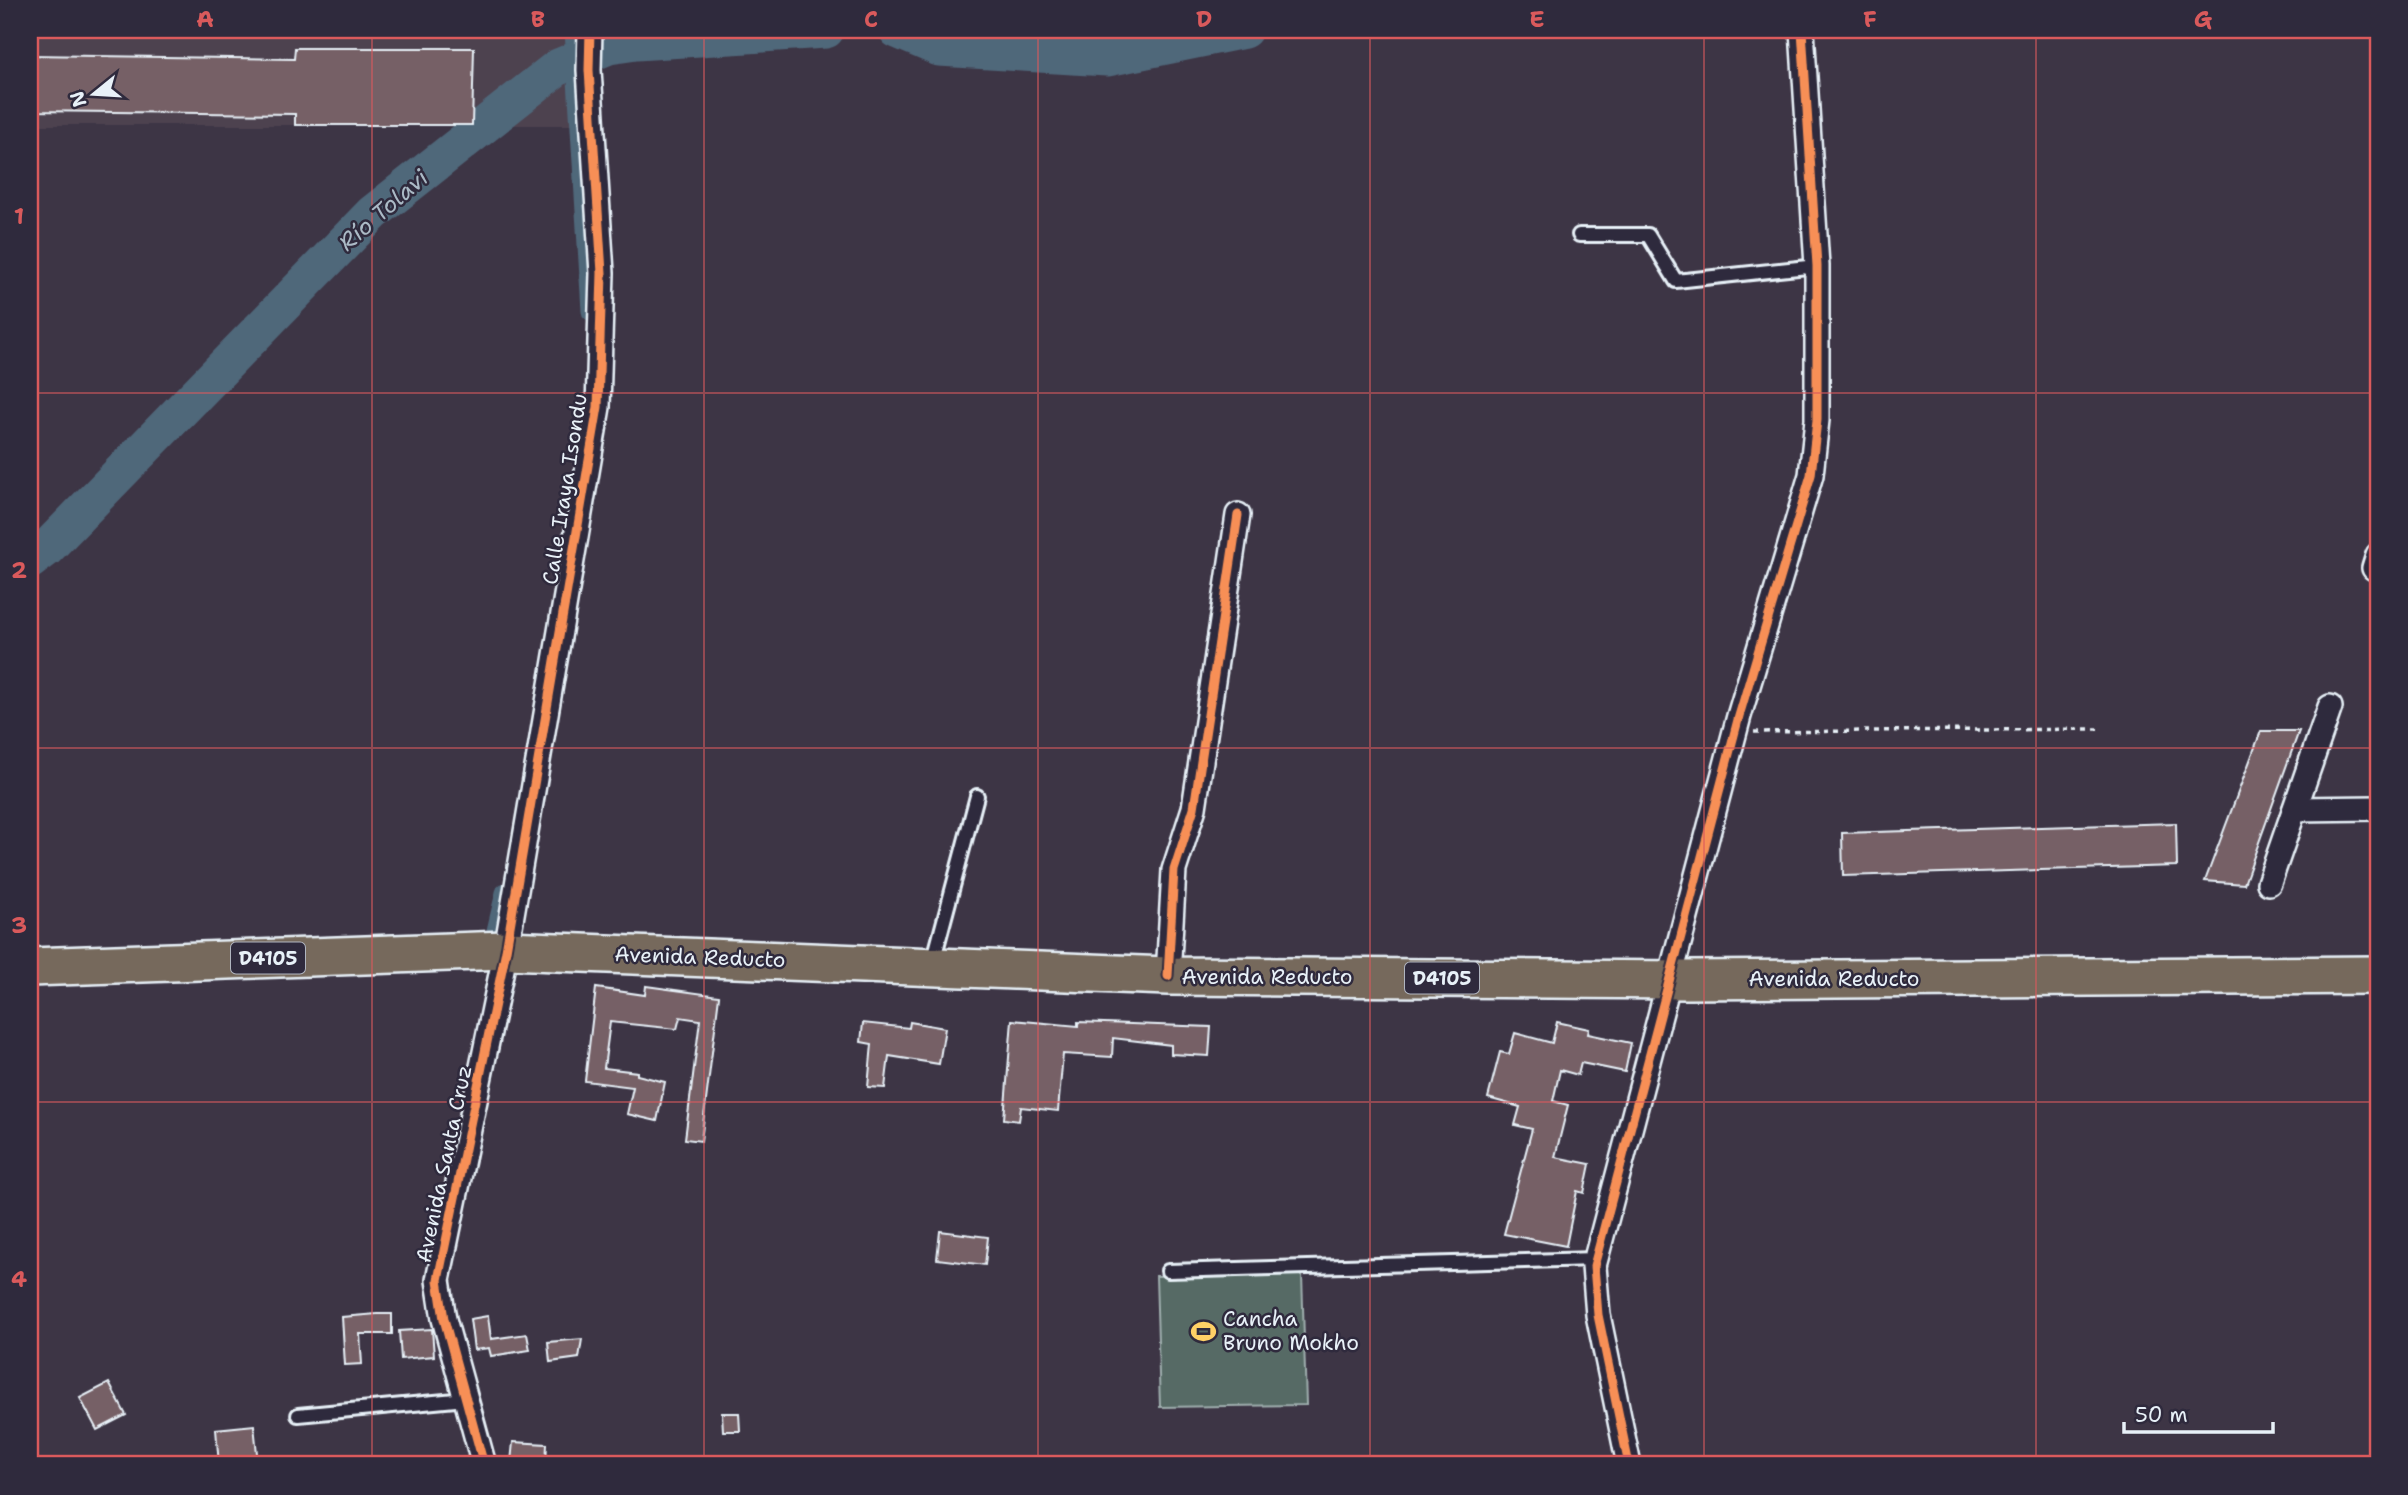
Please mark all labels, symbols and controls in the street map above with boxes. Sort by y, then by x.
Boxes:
text: A [196,4,214,34]
text: B [531,4,545,34]
text: C [864,4,878,34]
text: D [1196,4,1212,34]
text: E [1529,4,1545,34]
text: F [1863,4,1877,34]
text: G [2194,4,2213,34]
north arrow [60,60,130,130]
text: N [64,88,93,110]
water label: Río Tolavi [332,162,435,257]
text: 1 [14,201,24,231]
street label: Calle Iraya Isondu [536,391,594,587]
text: 2 [11,555,27,585]
text: 3 [11,910,27,940]
street label: Avenida Reducto [614,940,786,974]
road number: D4105 [231,942,305,974]
road number: D4105 [1405,962,1479,994]
street label: Avenida Reducto [1181,963,1353,991]
street label: Avenida Reducto [1748,965,1920,993]
street label: Avenida Santa Cruz [409,1063,479,1265]
text: 4 [11,1264,27,1294]
place label: Cancha Bruno Mokho [1223,1305,1359,1357]
sports icon: Cancha Bruno Mokho [1189,1317,1217,1345]
scale bar [2124,1390,2273,1434]
text: 50 m [2135,1401,2188,1429]

